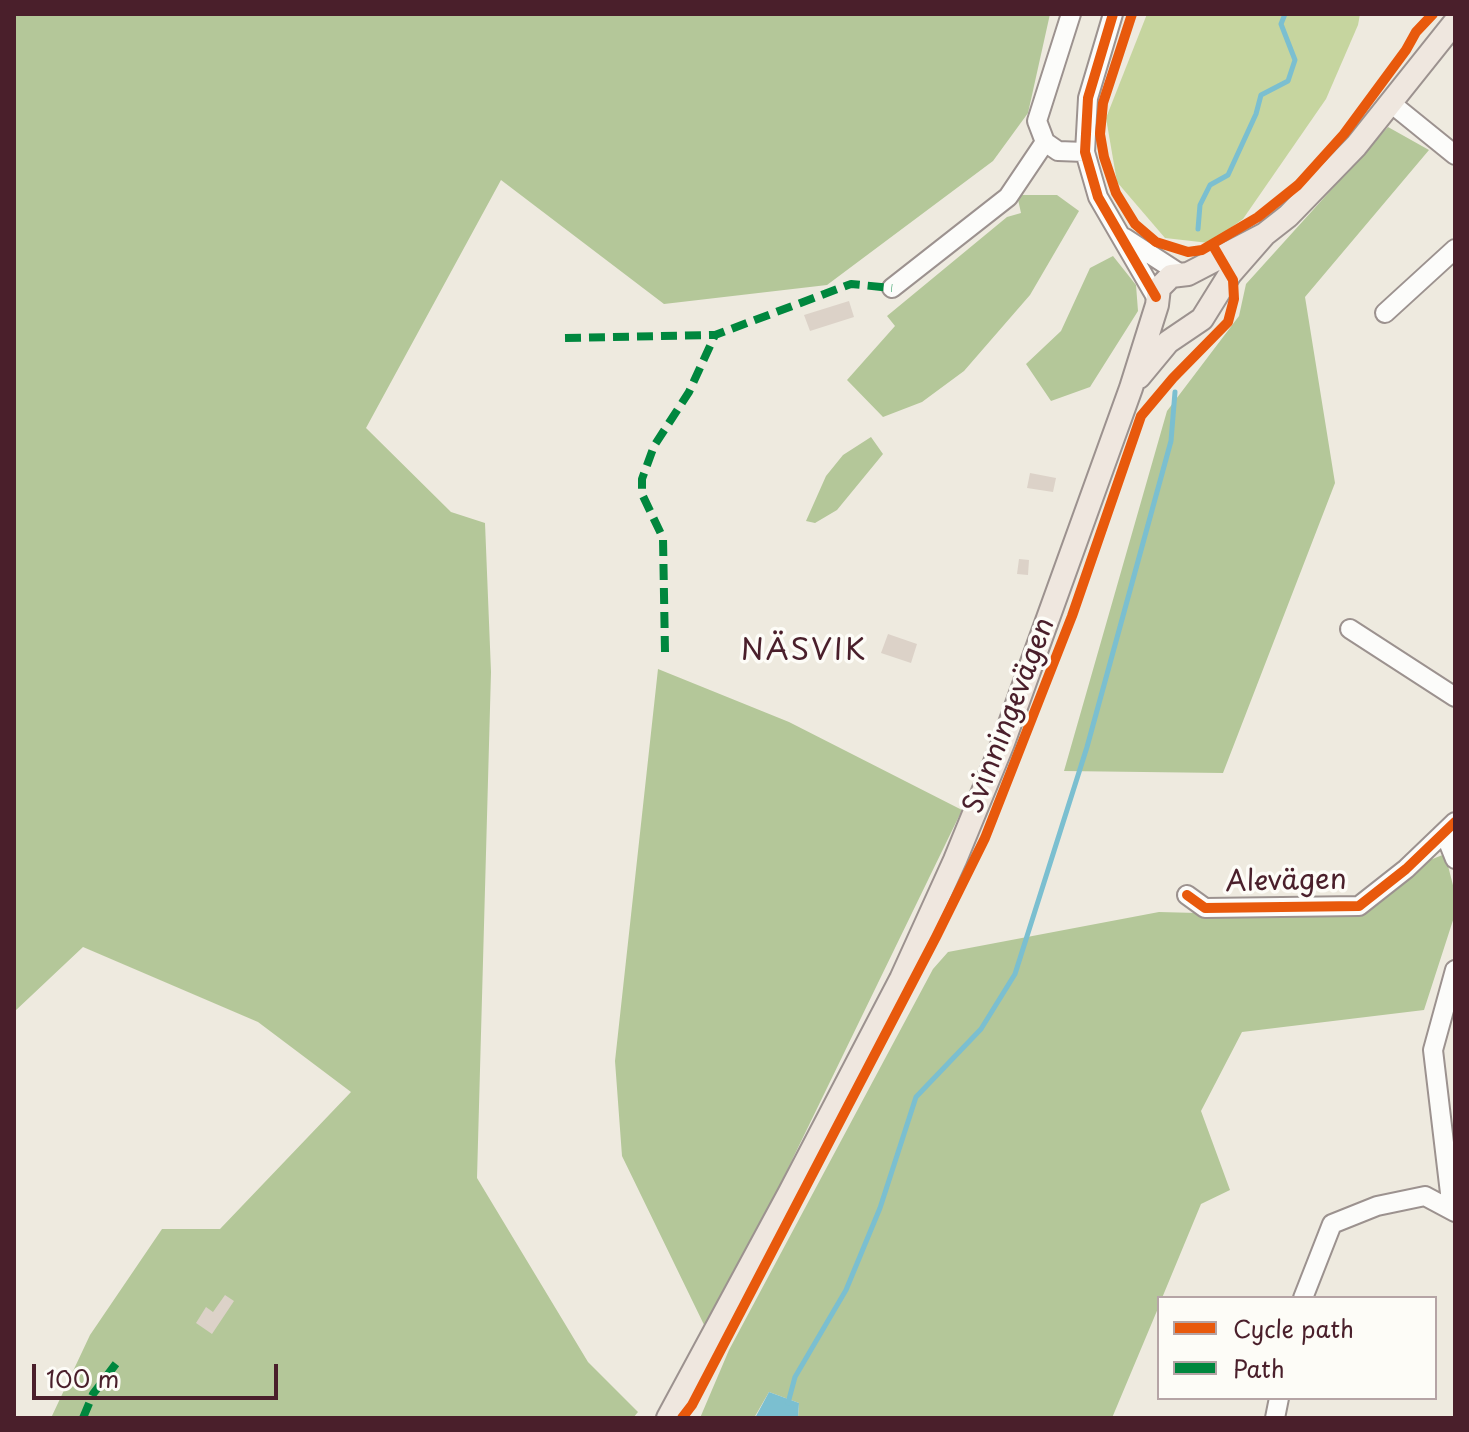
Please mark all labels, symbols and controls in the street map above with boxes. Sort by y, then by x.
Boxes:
street label: Svinningevägen [957,613,1063,819]
district label: NÄSVIK [740,634,868,670]
street label: Alevägen [1225,864,1347,900]
legend [1157,1296,1437,1400]
text: Cycle path [1233,1310,1354,1346]
scale bar [36,1348,282,1398]
text: Path [1233,1350,1285,1386]
text: 100 m [46,1360,119,1396]

